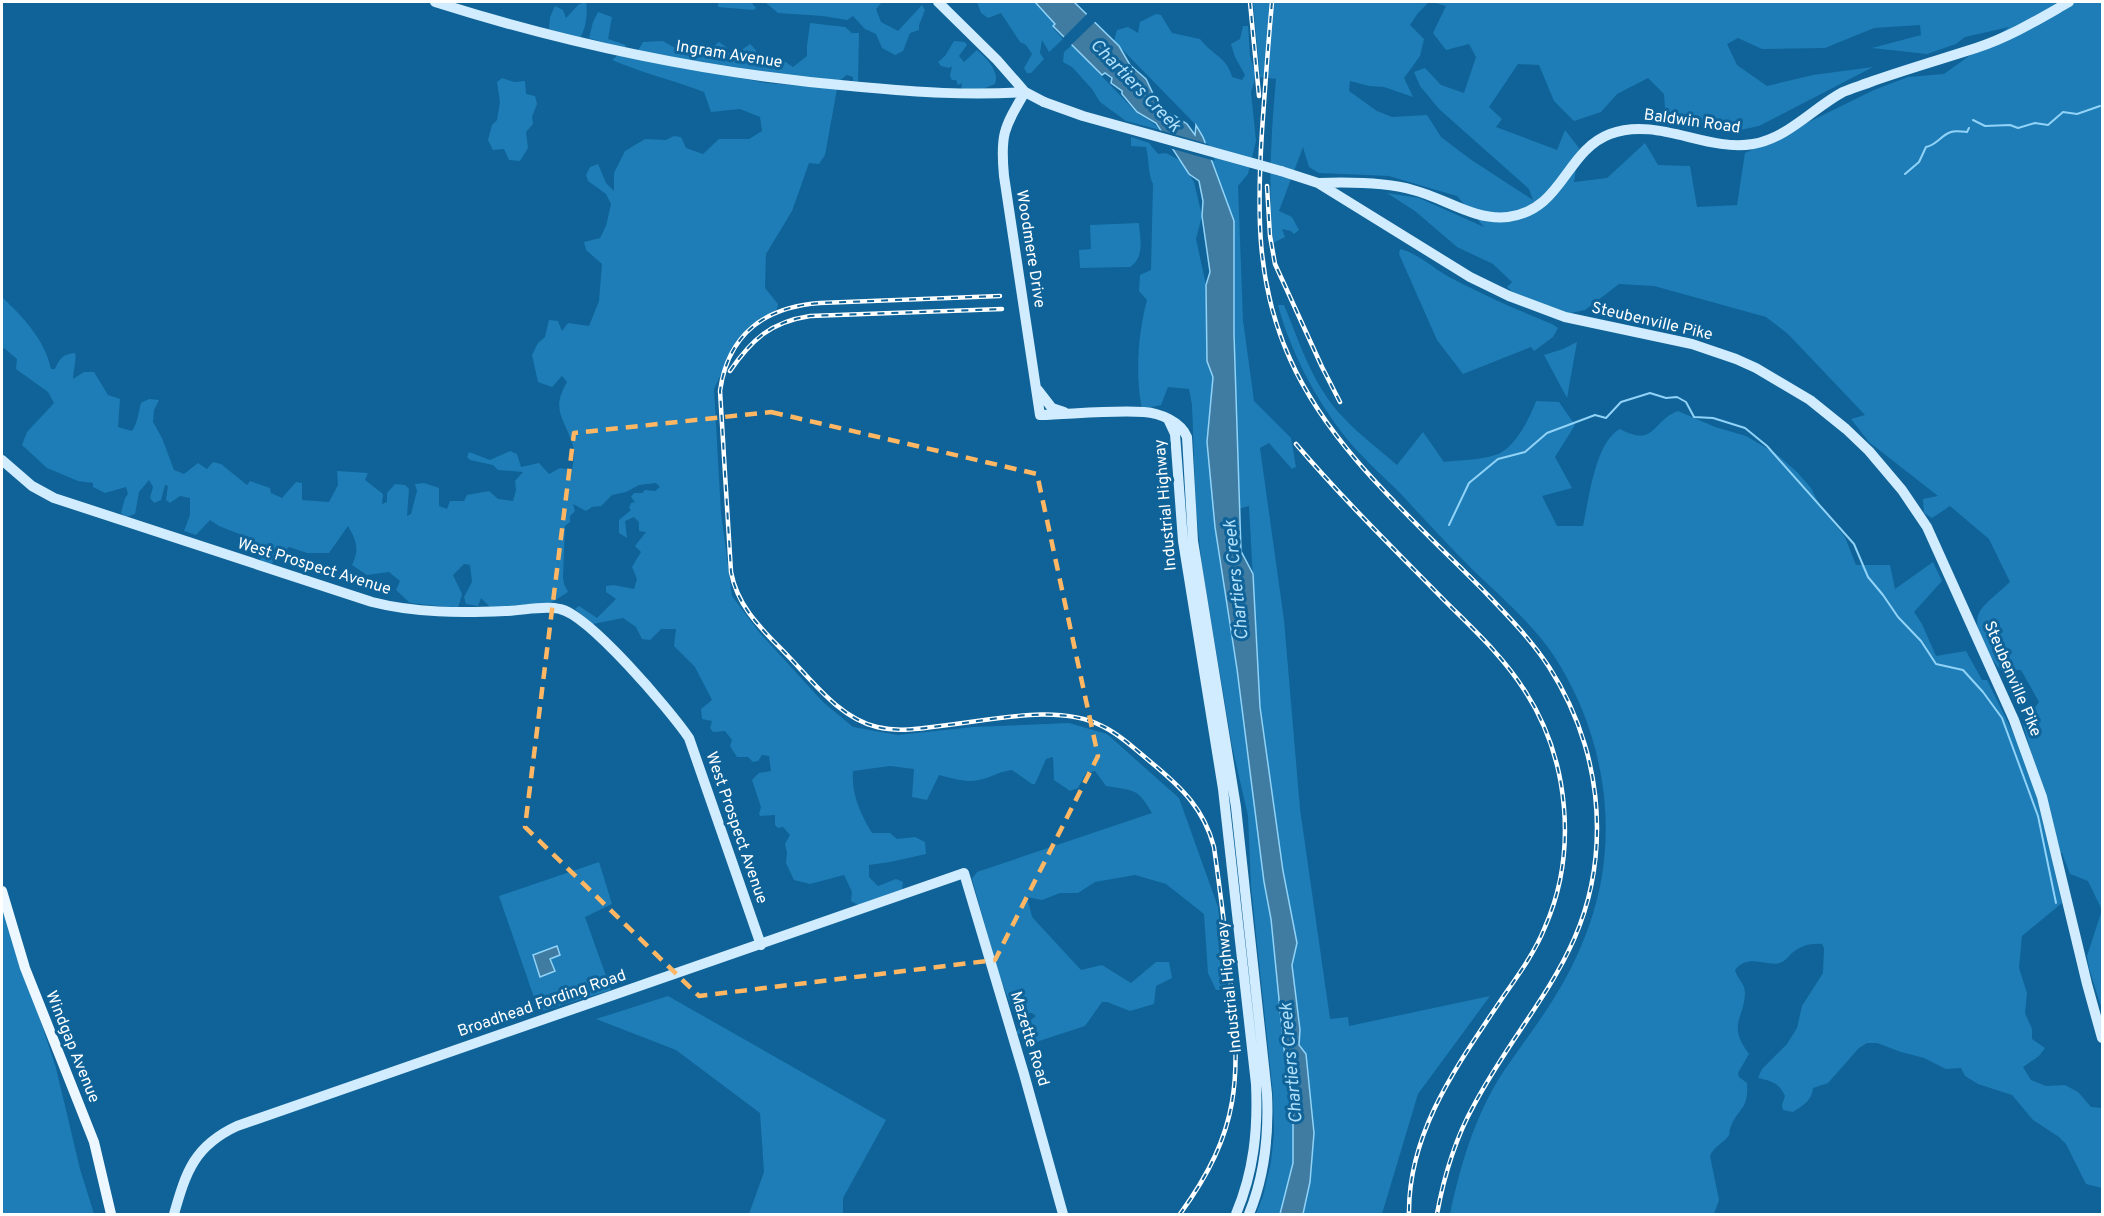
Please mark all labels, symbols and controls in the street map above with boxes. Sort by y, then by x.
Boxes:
water label: Chartiers Creek [1085,34,1186,138]
street label: Ingram Avenue [674,37,784,73]
street label: Baldwin Road [1642,105,1742,139]
street label: Woodmere Drive [1011,189,1049,309]
street label: Steubenville Pike [1589,298,1715,346]
street label: Industrial Highway [1150,438,1182,572]
water label: Chartiers Creek [1219,518,1255,642]
street label: West Prospect Avenue [235,534,393,600]
street label: Steubenville Pike [1979,618,2045,740]
street label: West Prospect Avenue [701,749,771,907]
street label: Industrial Highway [1213,920,1247,1054]
street label: Broadhead Fording Road [455,966,629,1042]
street label: Windgap Avenue [40,988,104,1106]
street label: Mazette Road [1005,989,1053,1089]
water label: Chartiers Creek [1275,1001,1309,1124]

